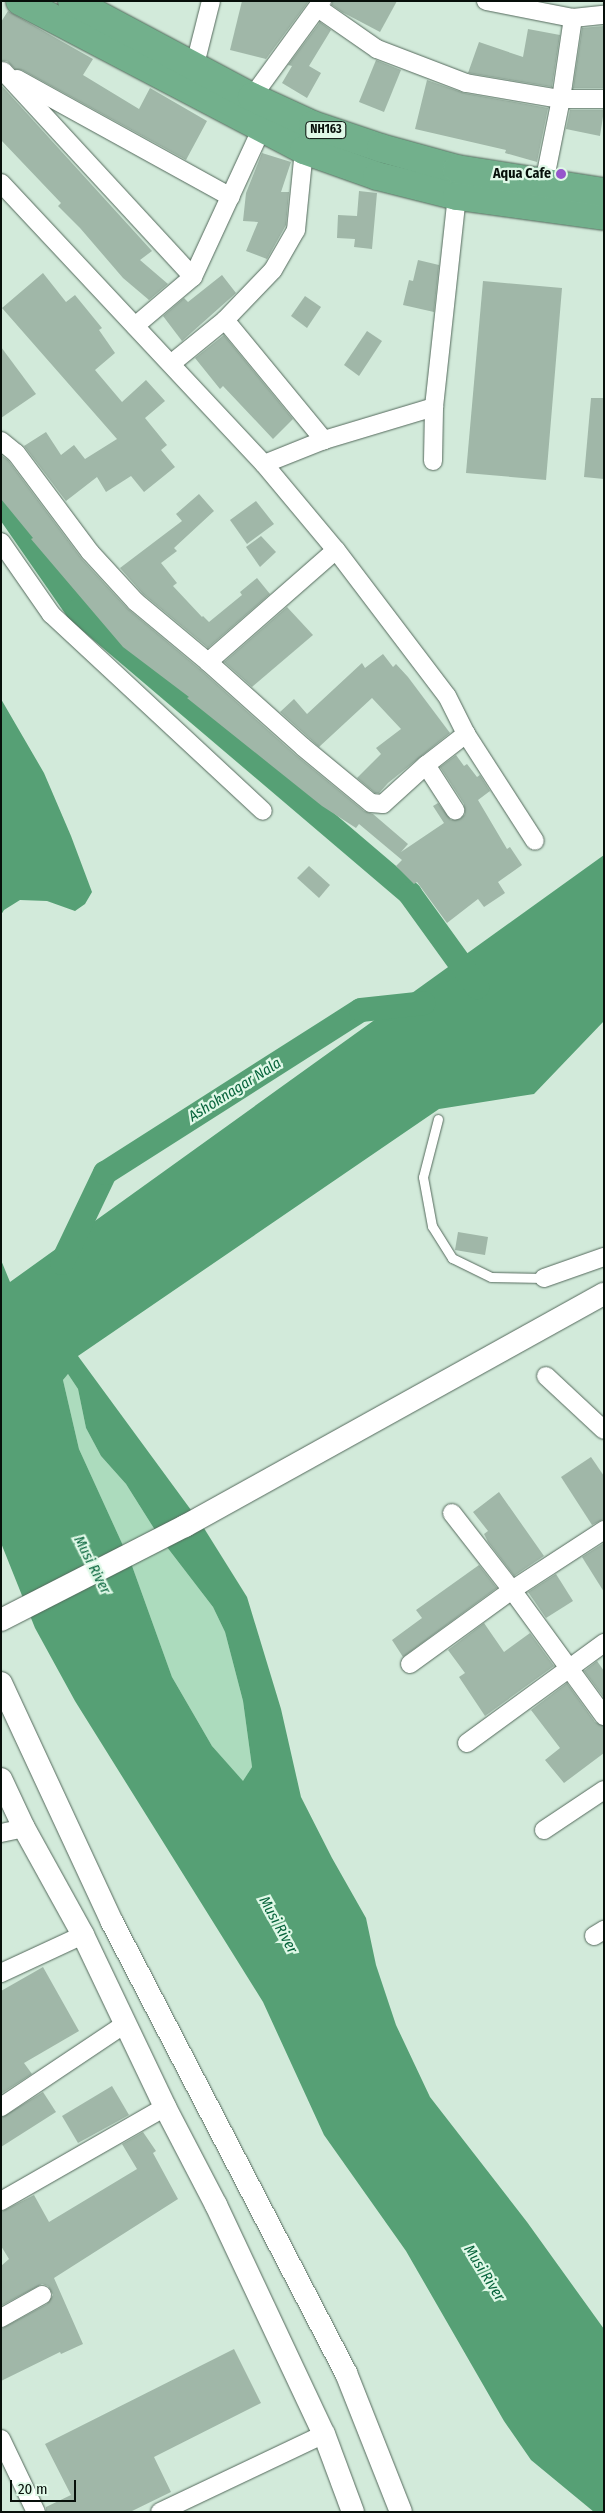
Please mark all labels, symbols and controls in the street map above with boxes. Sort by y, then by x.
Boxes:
road number: NH163 [305,120,347,140]
place label: Aqua Cafe [493,166,551,182]
marker: Aqua Cafe [555,168,567,180]
water label: Ashoknagar Nala [185,1054,285,1126]
water label: Musi River [70,1533,114,1597]
water label: Musi River [255,1893,301,1957]
water label: Musi River [460,2242,508,2304]
scale bar [12,2470,79,2502]
text: 20 m [18,2480,48,2498]

